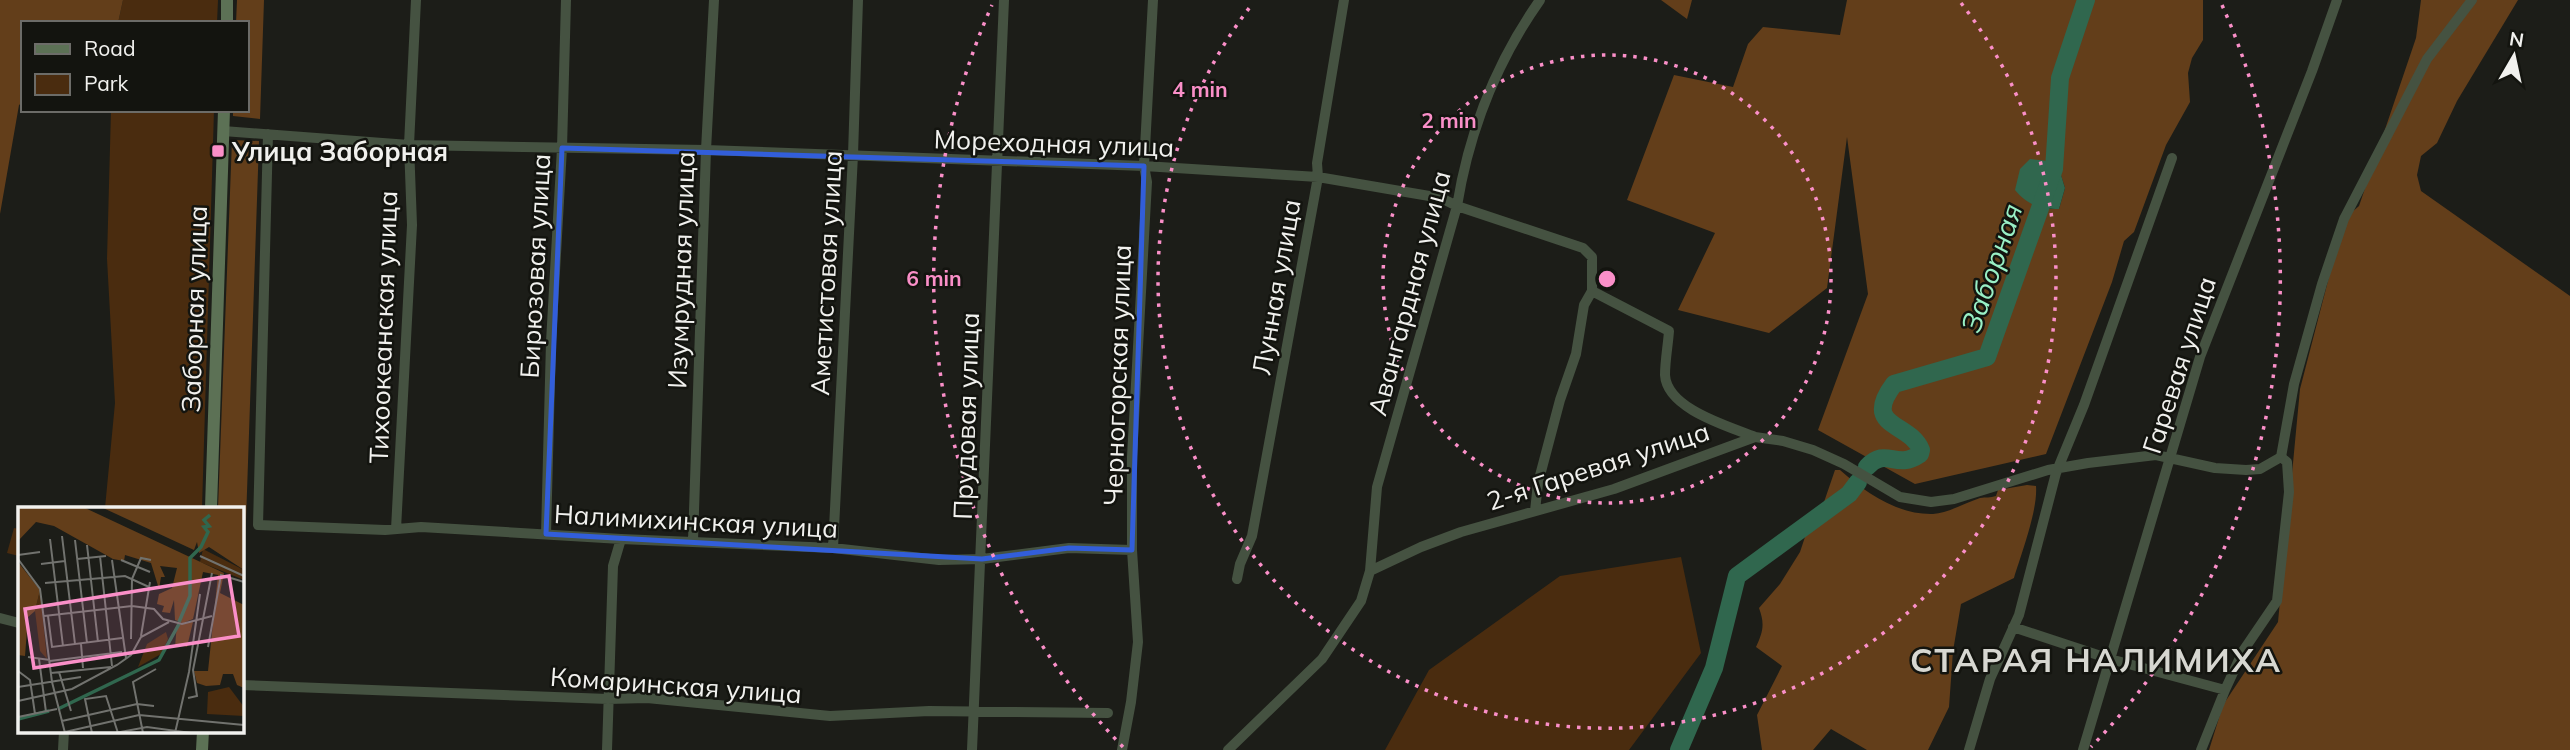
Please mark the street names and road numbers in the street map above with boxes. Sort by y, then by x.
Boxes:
street label: Мореходная улица [933,122,1175,164]
street label: Аметистовая улица [803,150,849,396]
street label: Изумрудная улица [660,151,702,389]
street label: Бирюзовая улица [513,153,557,379]
street label: Авангардная улица [1360,167,1458,419]
street label: Тихоокеанская улица [362,190,404,464]
street label: Лунная улица [1244,197,1308,377]
street label: Заборная улица [174,205,214,413]
street label: Черногорская улица [1096,244,1138,506]
street label: Гаревая улица [2135,272,2223,458]
street label: Прудовая улица [946,312,986,520]
street label: 2-я Гаревая улица [1483,414,1713,518]
street label: Налимихинская улица [553,497,839,545]
street label: Комаринская улица [549,660,803,710]

